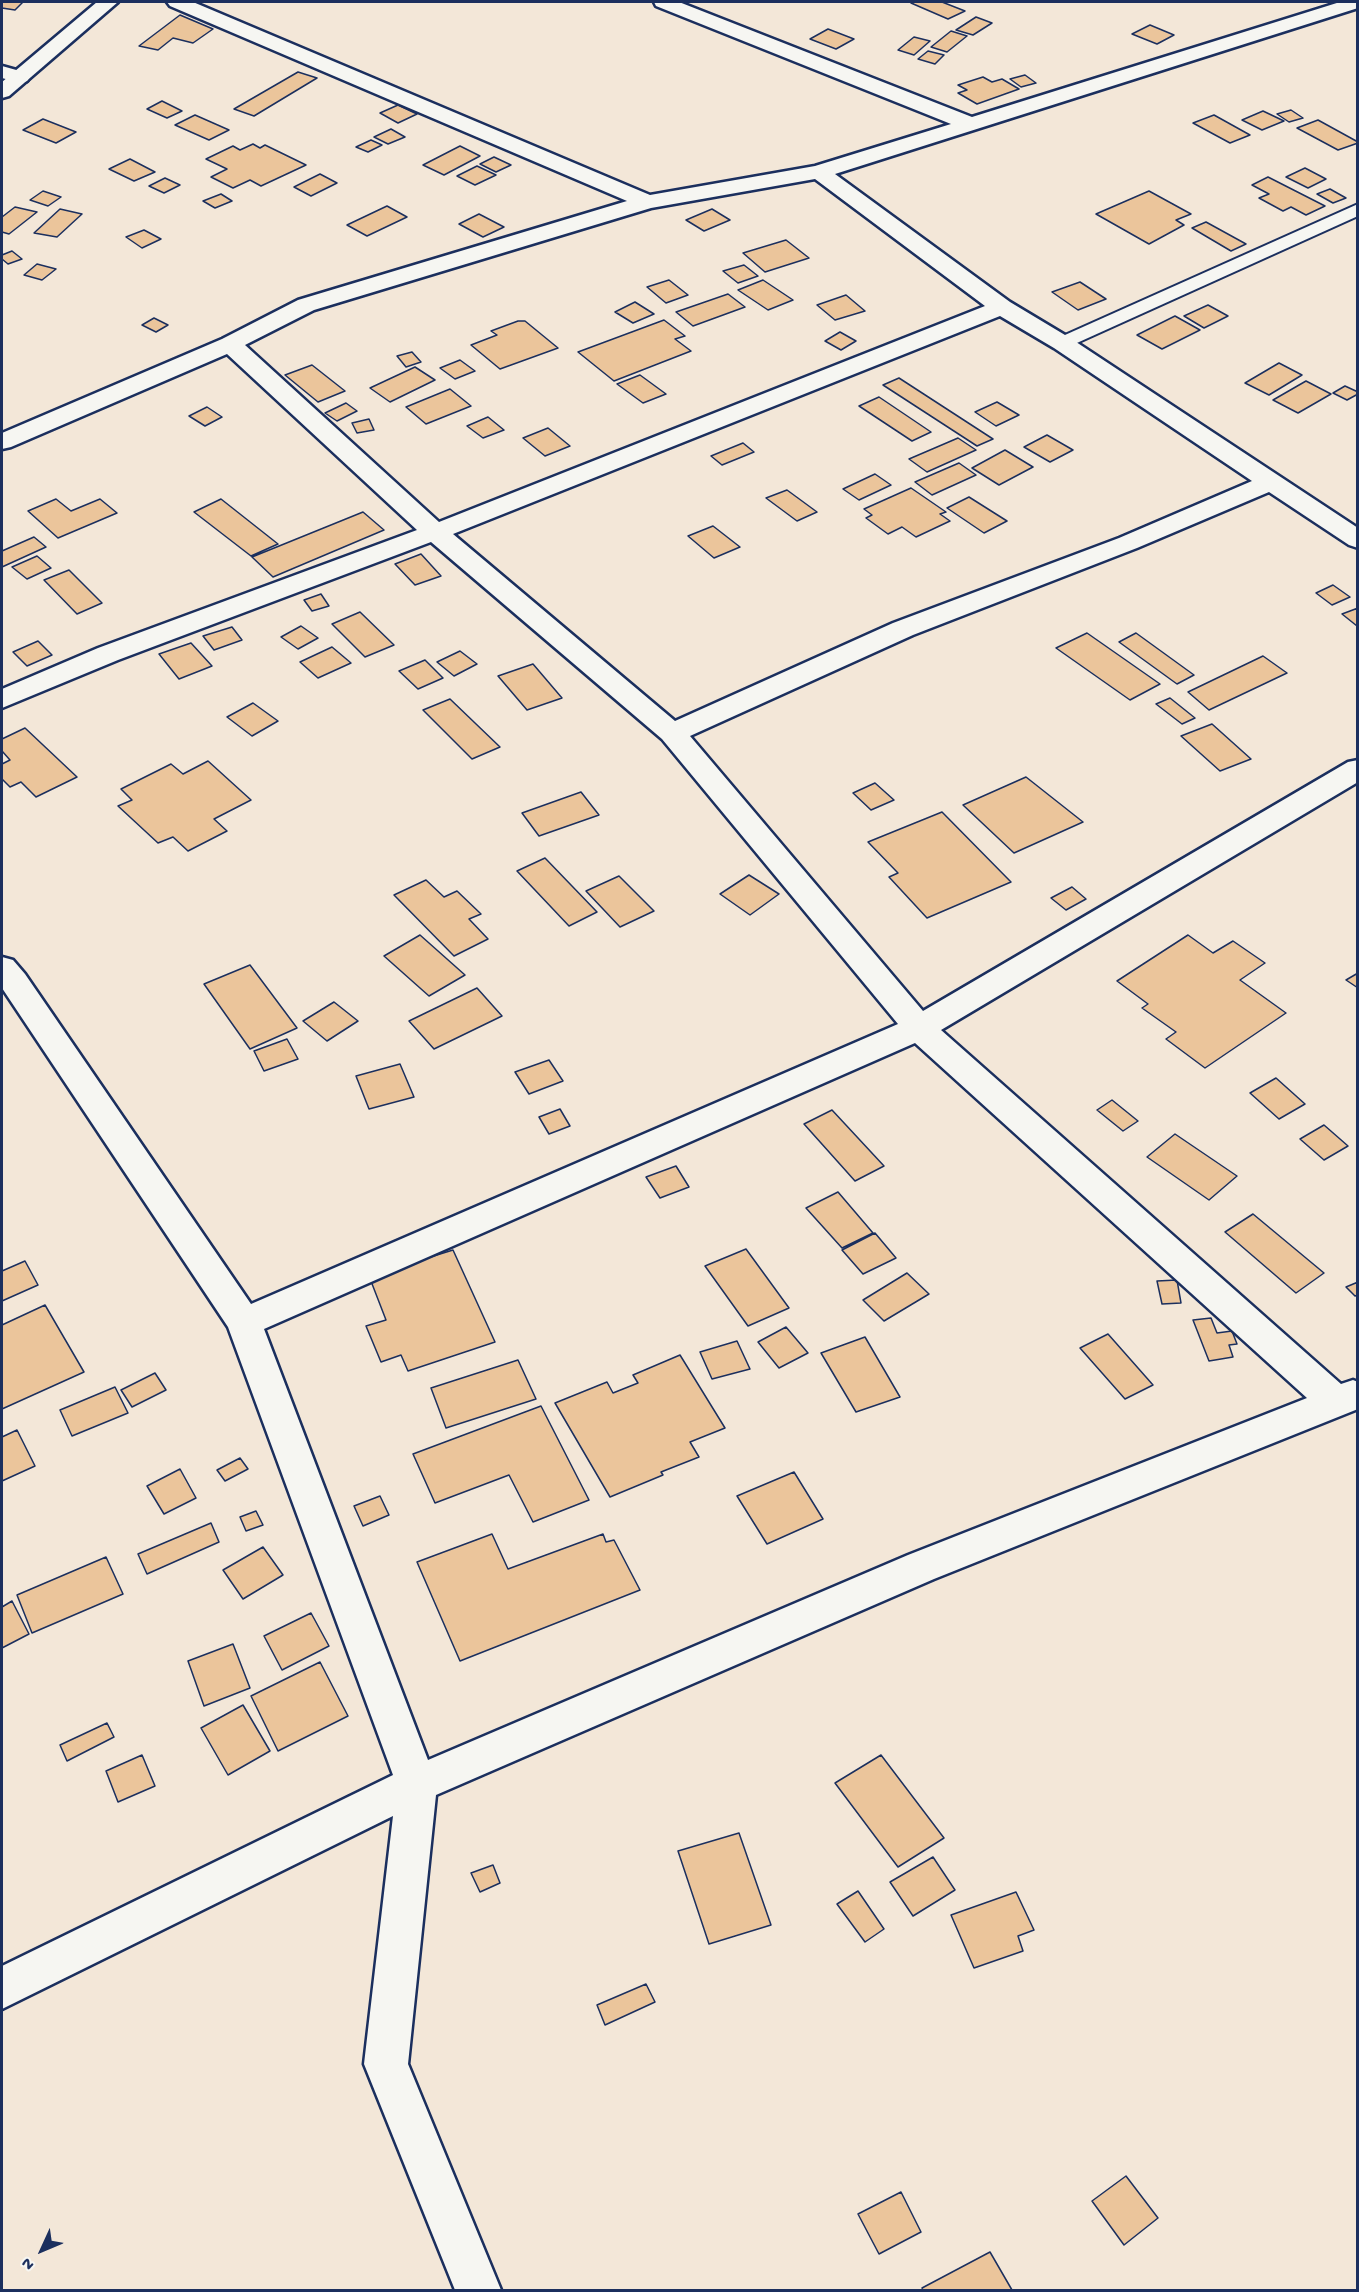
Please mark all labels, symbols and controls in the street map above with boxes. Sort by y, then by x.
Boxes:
north arrow [12,2220,72,2280]
text: N [18,2252,39,2273]

